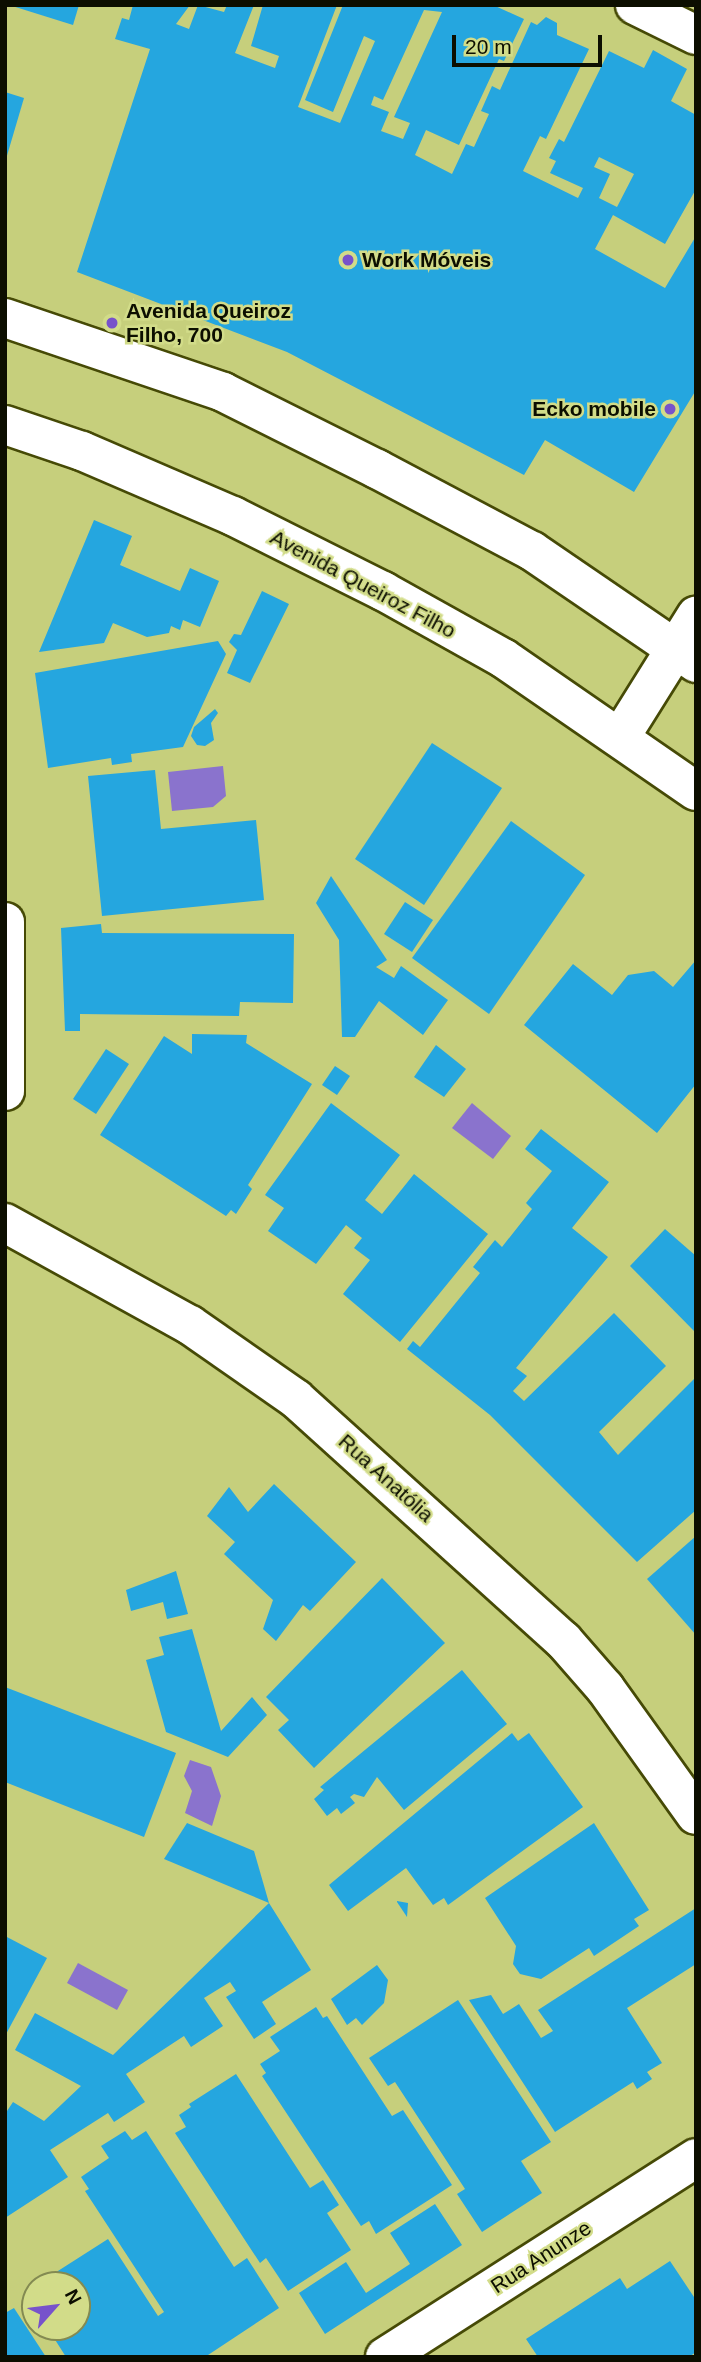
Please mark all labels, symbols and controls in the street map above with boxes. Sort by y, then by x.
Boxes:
scale bar [456,21,606,65]
text: 20 m [465,35,512,58]
place label: Work Móveis [362,247,491,273]
marker: Work Móveis [340,252,356,268]
place label: Avenida Queiroz Filho, 700 [126,298,291,348]
marker: Avenida Queiroz Filho, 700 [104,315,120,331]
place label: Ecko mobile [532,396,656,422]
marker: Ecko mobile [662,401,678,417]
street label: Avenida Queiroz Filho [266,524,460,644]
street label: Rua Anatólia [333,1428,439,1528]
street label: Rua Anunze [486,2215,596,2299]
north arrow [21,2271,91,2341]
text: N [61,2286,86,2308]

